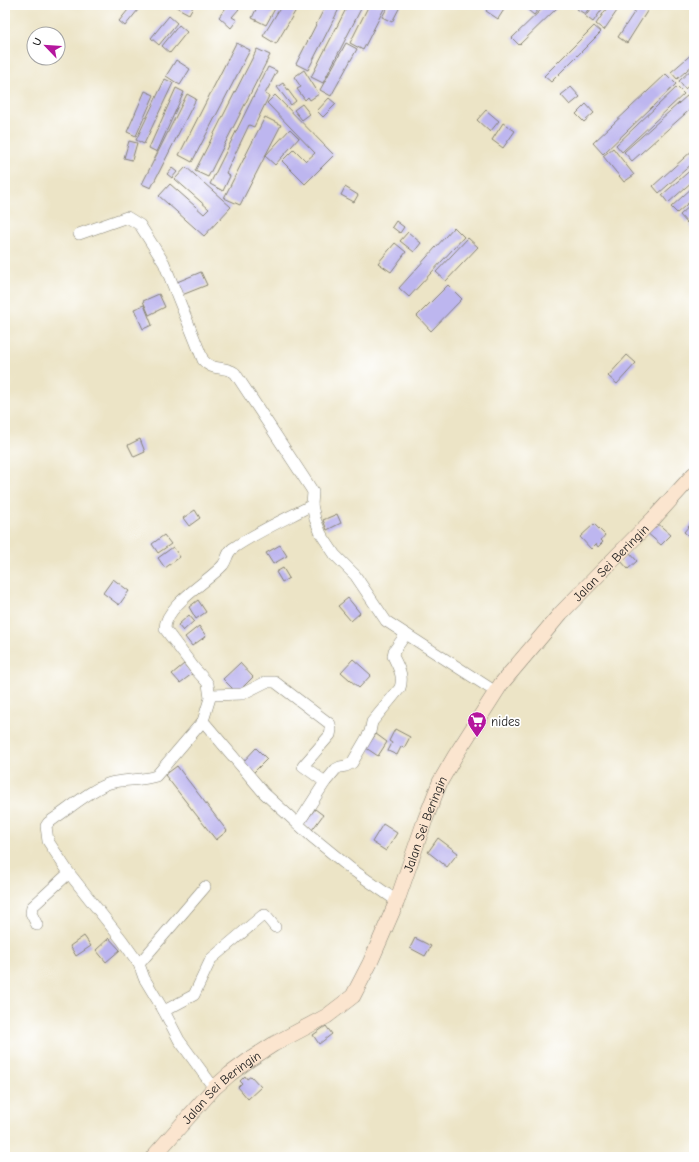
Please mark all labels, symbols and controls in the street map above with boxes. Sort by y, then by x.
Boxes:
north arrow [26,26,66,66]
text: U [30,36,45,48]
street label: Jalan Sei Beringin [570,521,652,604]
supermarket icon: nides [466,710,488,738]
place label: nides [491,714,520,729]
street label: Jalan Sei Beringin [401,773,450,874]
street label: Jalan Sei Beringin [179,1048,263,1127]

